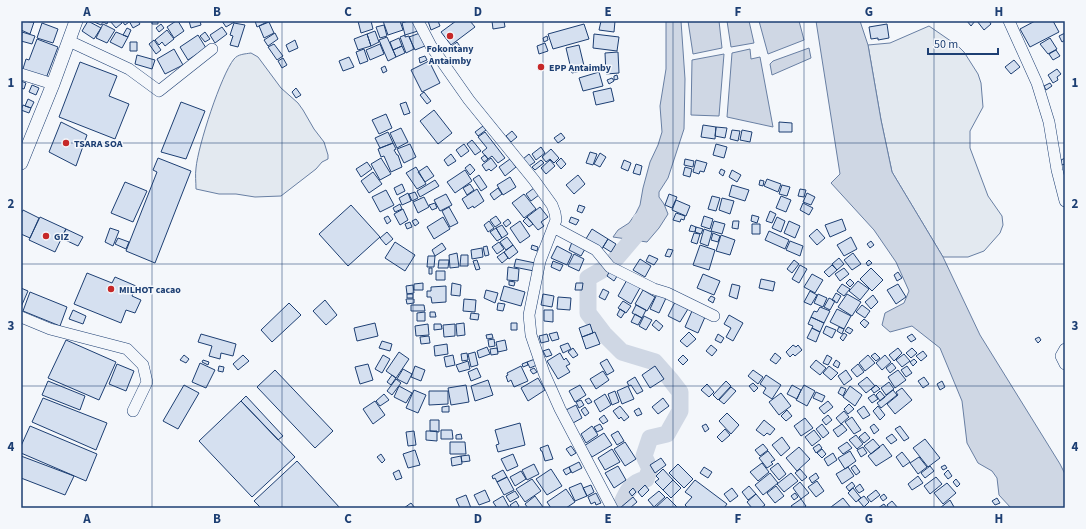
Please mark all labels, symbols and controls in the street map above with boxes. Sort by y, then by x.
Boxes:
text: A [82,3,91,21]
text: B [213,3,221,21]
text: C [344,3,352,21]
text: D [474,3,482,21]
text: E [604,3,612,21]
text: F [735,3,742,21]
text: G [865,3,873,21]
text: H [995,3,1003,21]
scale bar [928,30,998,56]
marker: Fokontany Antaimby [445,31,455,41]
text: 50 m [934,36,958,53]
place label: Fokontany Antaimby [427,42,474,68]
place label: EPP Antaimby [549,61,612,75]
marker: EPP Antaimby [536,62,546,72]
text: 1 [8,74,15,92]
text: 1 [1072,74,1079,92]
place label: TSARA SOA [74,137,123,151]
marker: TSARA SOA [61,138,71,148]
text: 2 [8,195,15,213]
text: 2 [1072,195,1079,213]
place label: GIZ [54,230,69,244]
marker: GIZ [41,231,51,241]
place label: MILHOT cacao [119,283,181,297]
marker: MILHOT cacao [106,284,116,294]
text: 3 [8,317,15,335]
text: 3 [1072,317,1079,335]
text: 4 [8,438,15,456]
text: 4 [1072,438,1079,456]
text: A [82,510,91,528]
text: B [213,510,221,528]
text: C [344,510,352,528]
text: D [474,510,482,528]
text: E [604,510,612,528]
text: F [735,510,742,528]
text: G [865,510,873,528]
text: H [995,510,1003,528]

